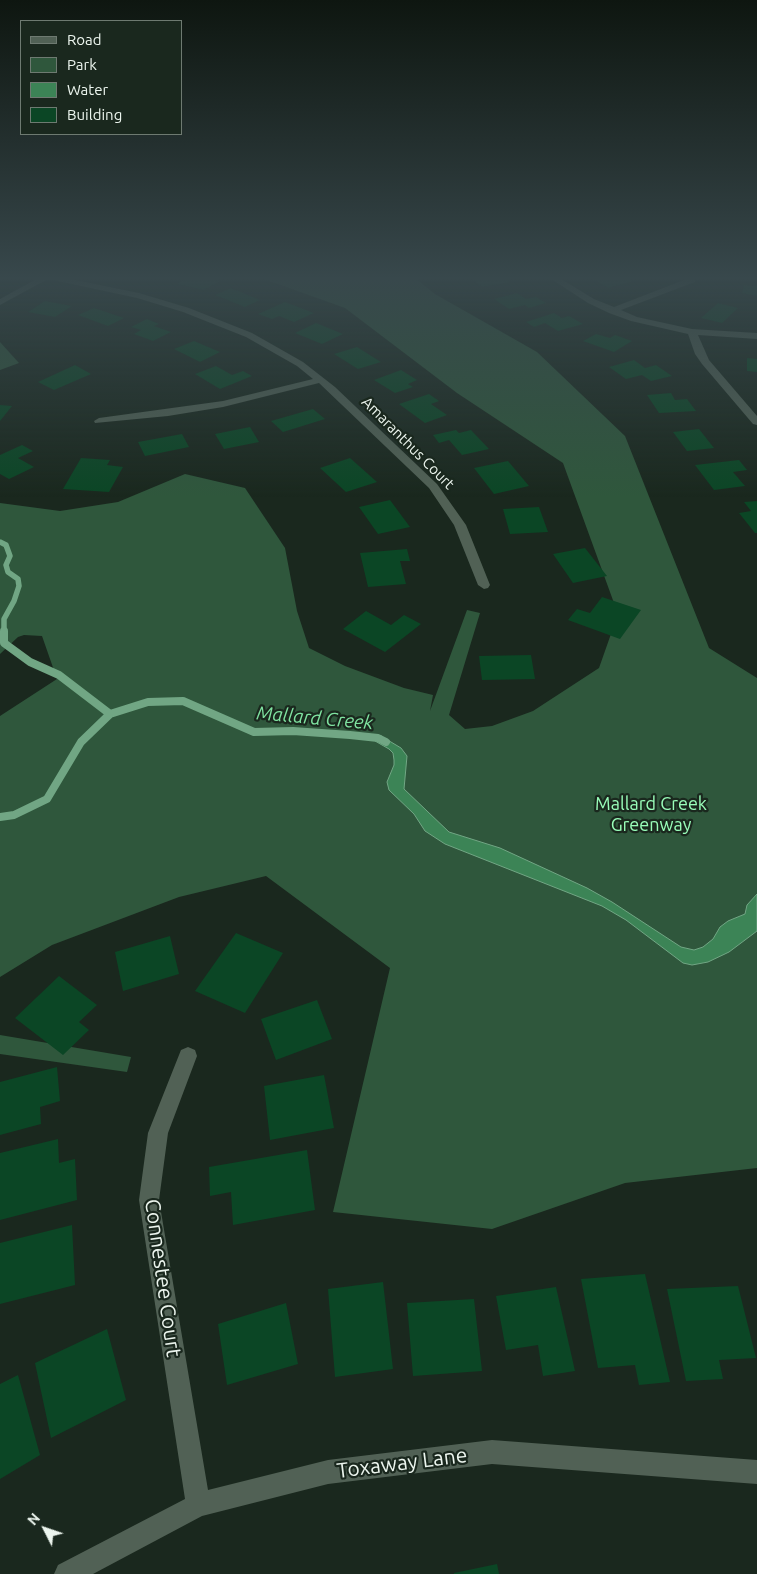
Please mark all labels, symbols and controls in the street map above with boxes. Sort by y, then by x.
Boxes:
legend [20,20,182,135]
text: Road [67,31,102,48]
text: Park [67,56,97,73]
text: Water [67,81,108,98]
text: Building [67,106,122,123]
street label: Amaranthus Court [358,393,458,493]
water label: Mallard Creek [256,702,374,734]
park label: Mallard Creek Greenway [595,793,707,836]
street label: Connestee Court [139,1197,187,1359]
street label: Toxaway Lane [335,1443,469,1483]
north arrow [20,1504,70,1554]
text: N [24,1510,43,1528]

